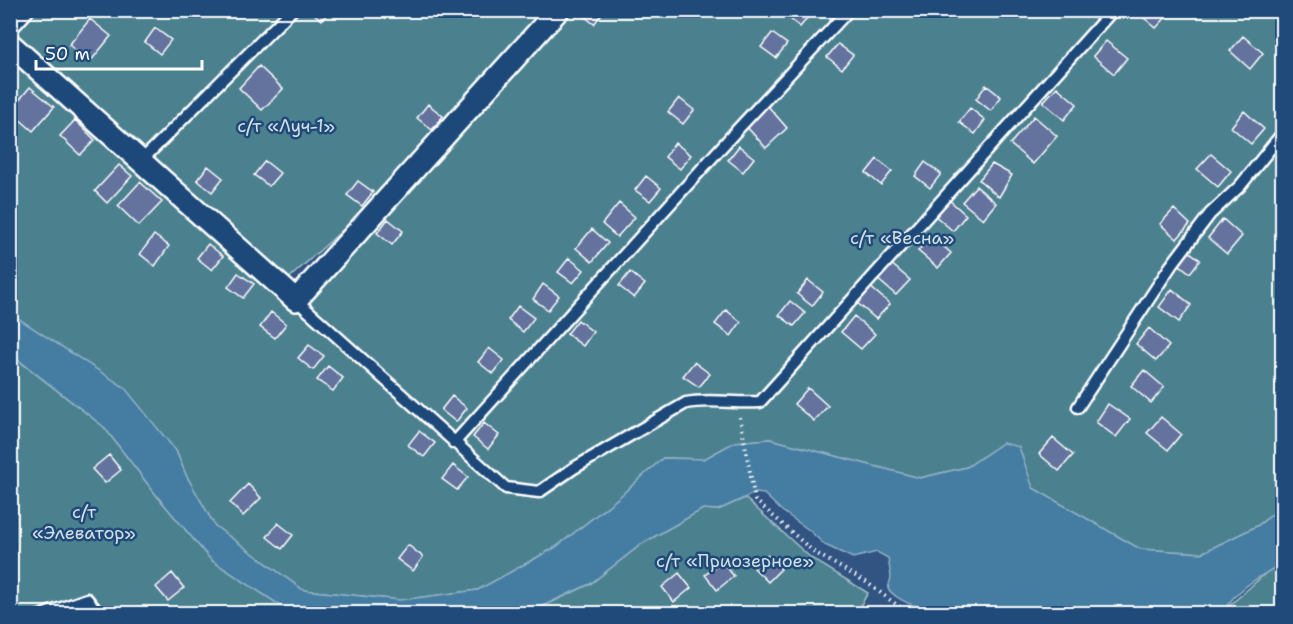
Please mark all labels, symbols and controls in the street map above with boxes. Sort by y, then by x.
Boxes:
scale bar [36,33,202,71]
text: 50 m [45,42,90,66]
park label: с/т «Луч-1» [237,114,335,138]
park label: с/т «Весна» [850,226,954,250]
park label: с/т «Элеватор» [32,500,136,545]
park label: с/т «Приозерное» [656,549,814,573]

